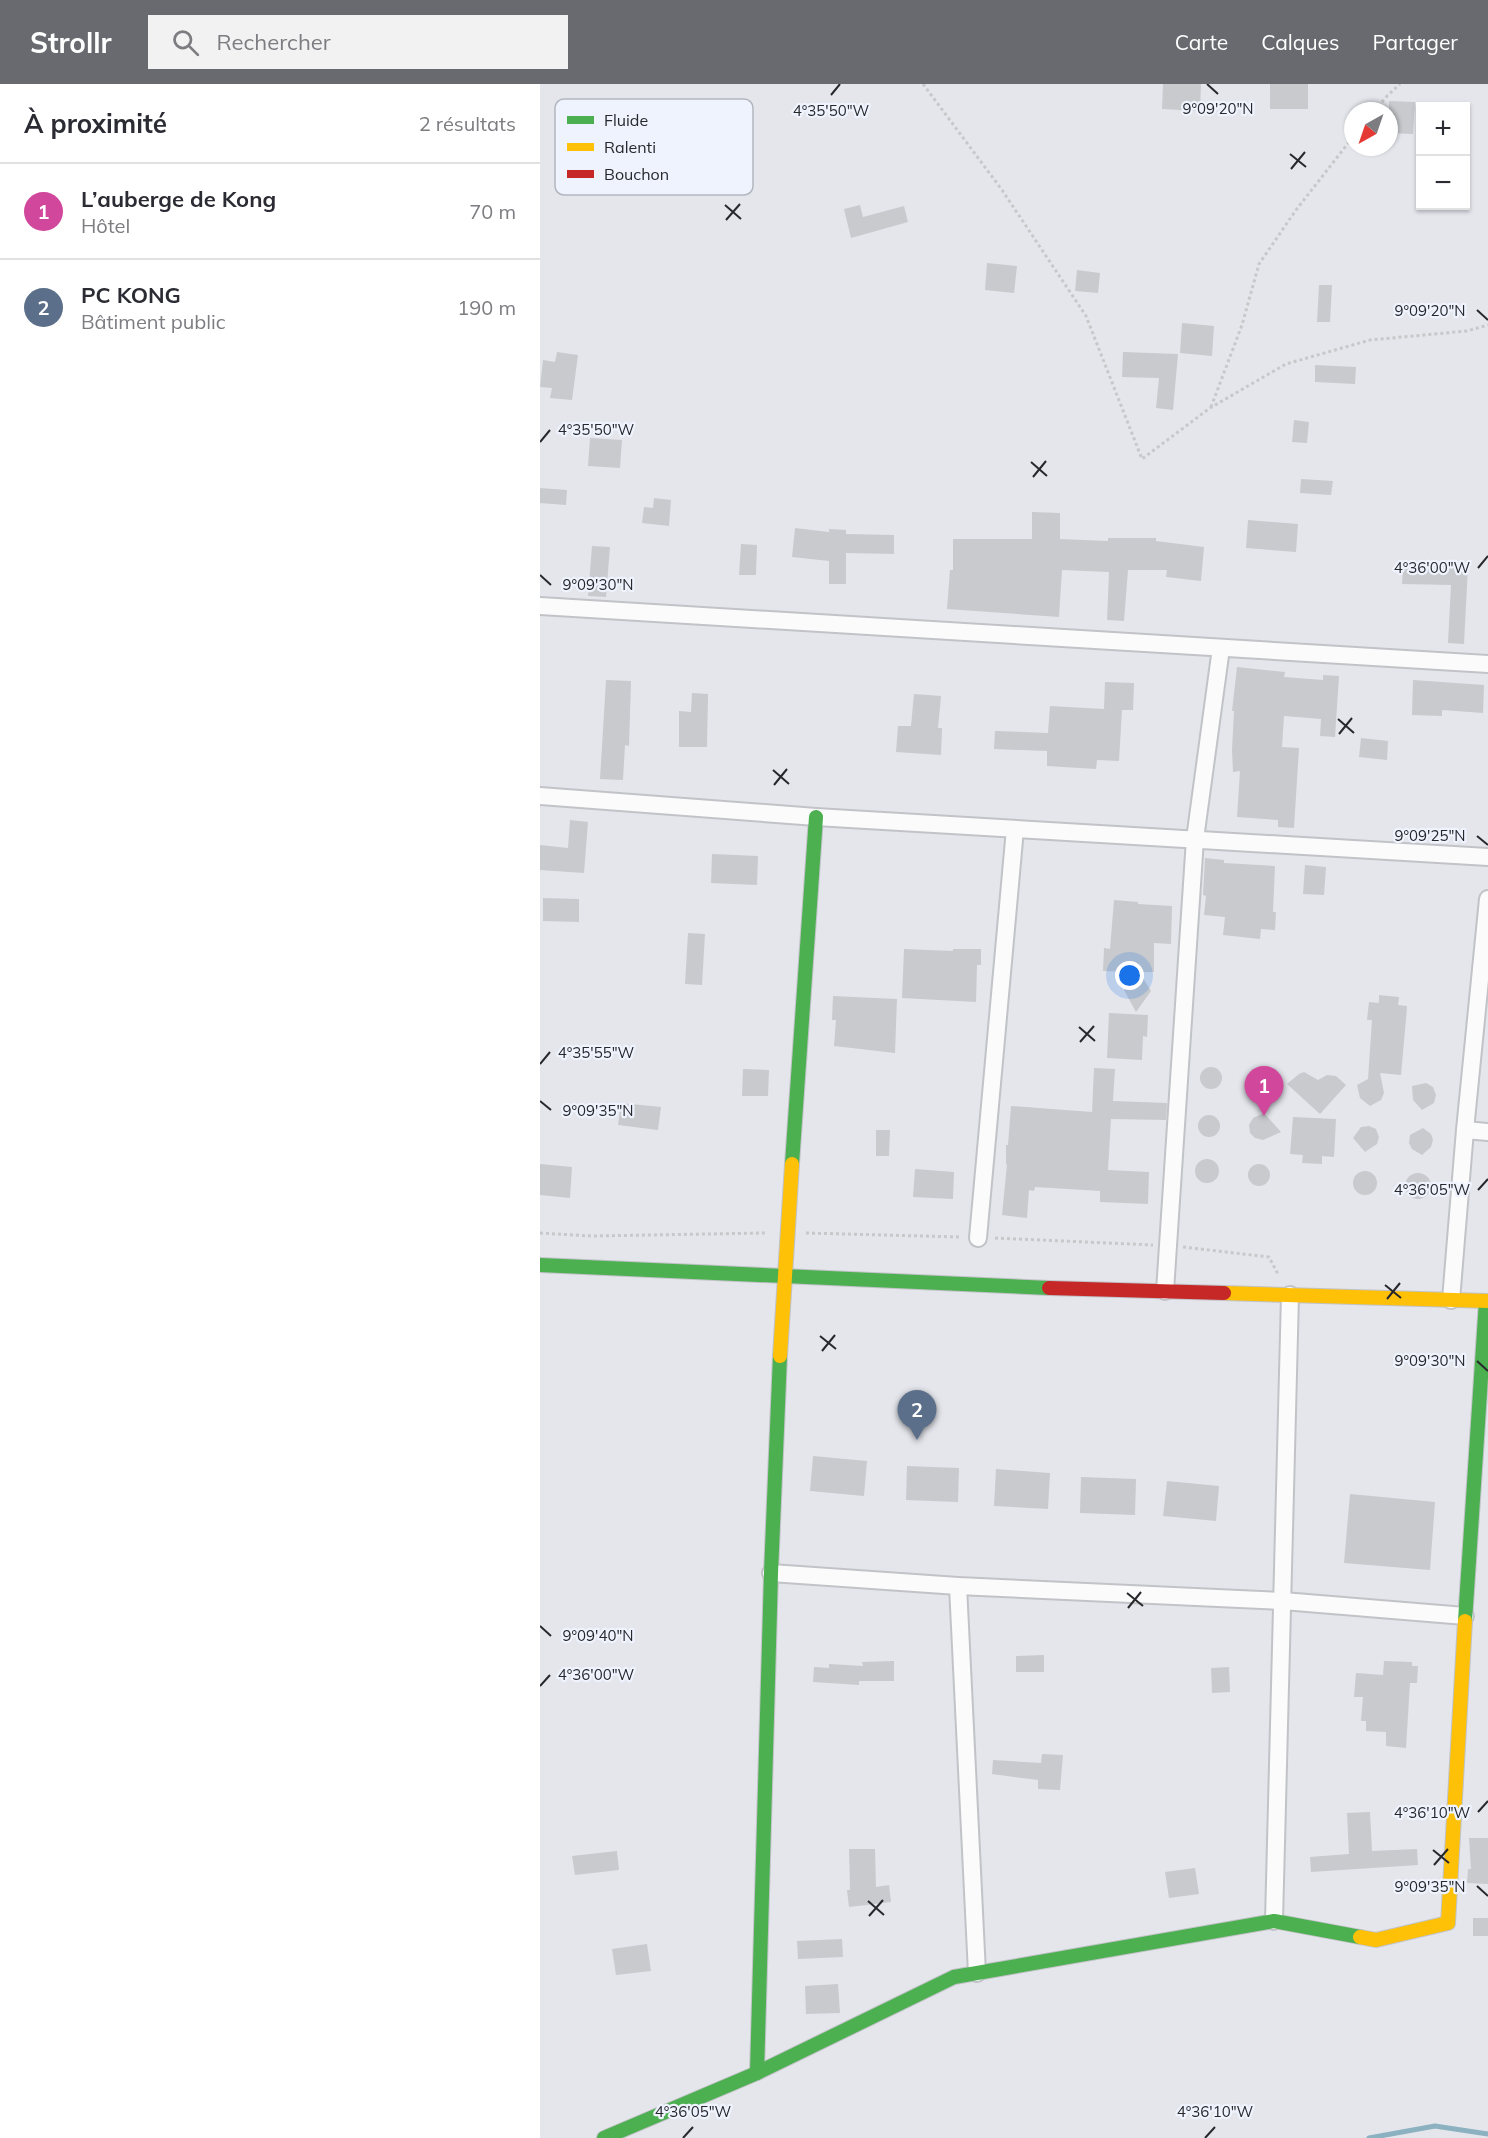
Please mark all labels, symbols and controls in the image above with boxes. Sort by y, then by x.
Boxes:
search box [148,15,568,69]
text: Strollr [30,25,112,60]
icon: search [169,26,202,59]
text: Rechercher [217,28,331,56]
text: Carte [1175,29,1228,55]
text: Calques [1261,29,1339,55]
text: Partager [1372,29,1458,55]
legend [555,99,753,195]
text: 9°09'20"N [1183,99,1253,118]
text: 4°35'50"W [793,101,870,120]
north arrow [1344,102,1398,156]
map controls [1416,102,1470,210]
button: + [1416,102,1470,156]
text: À proximité [24,107,167,140]
text: Fluide [604,110,648,130]
text: 2 résultats [419,111,516,136]
text: Ralenti [604,137,656,157]
button: − [1416,156,1470,210]
text: Bouchon [604,164,669,184]
text: L’auberge de Kong [81,185,276,213]
text: 1 [38,199,50,224]
text: 70 m [469,199,516,224]
text: Hôtel [81,213,130,238]
text: PC KONG [81,281,181,309]
text: 2 [38,295,50,320]
text: 190 m [457,295,516,320]
text: 9°09'20"N [1395,301,1465,320]
text: Bâtiment public [81,309,226,334]
text: 4°35'50"W [558,420,635,439]
text: 4°36'00"W [1394,558,1471,577]
text: 9°09'30"N [563,575,633,594]
text: 9°09'25"N [1395,826,1465,845]
your location [1115,961,1144,990]
text: 4°35'55"W [558,1043,635,1062]
pin: 1 [1244,1066,1284,1116]
text: 9°09'35"N [563,1101,633,1120]
text: 4°36'05"W [1394,1180,1471,1199]
text: 9°09'30"N [1395,1351,1465,1370]
pin: 2 [898,1390,937,1440]
text: 9°09'40"N [563,1626,633,1645]
text: 4°36'00"W [558,1665,635,1684]
text: 4°36'10"W [1394,1803,1471,1822]
text: 9°09'35"N [1395,1877,1465,1896]
text: 4°36'05"W [655,2102,732,2121]
text: 4°36'10"W [1177,2102,1254,2121]

